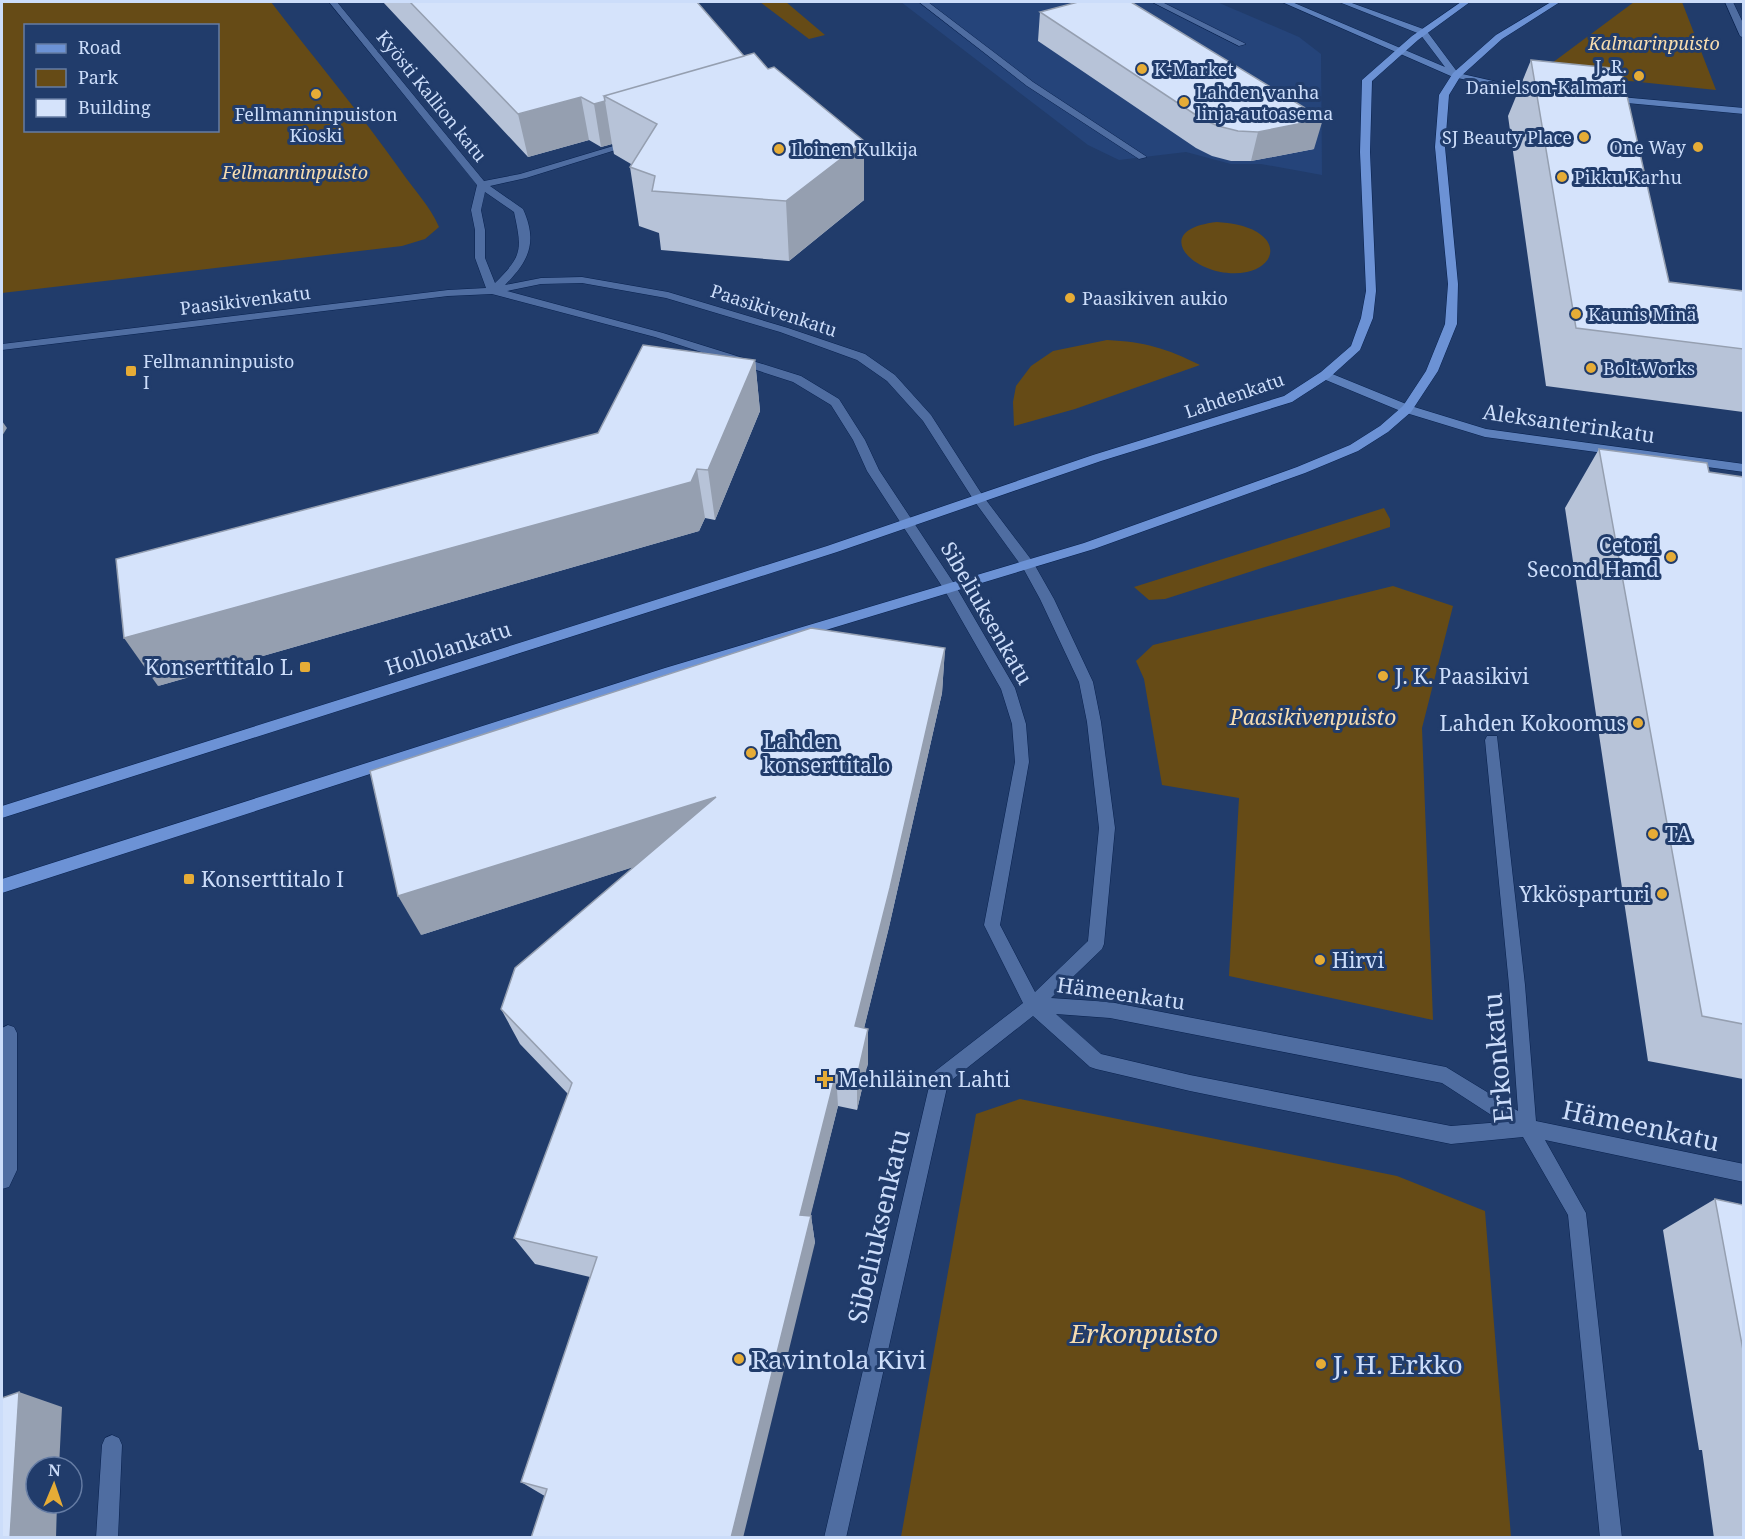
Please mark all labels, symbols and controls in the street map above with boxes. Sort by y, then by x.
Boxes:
legend [24,24,219,132]
street label: Kyösti Kallion katu [372,25,493,167]
park label: Kalmarinpuisto [1587,31,1720,55]
text: Road [78,35,121,59]
place label: J. R. Danielson-Kalmari [1466,54,1627,99]
place label: K-Market [1154,57,1234,81]
marker: K-Market [1135,62,1149,76]
text: Park [78,65,118,89]
marker: J. R. Danielson-Kalmari [1632,69,1646,83]
place label: Lahden vanha linja-autoasema [1196,80,1333,125]
marker: Fellmanninpuiston Kioski [309,87,323,101]
text: Building [78,95,151,119]
marker: Lahden vanha linja-autoasema [1177,95,1191,109]
place label: Fellmanninpuiston Kioski [234,102,398,147]
place label: SJ Beauty Place [1442,125,1572,149]
marker: SJ Beauty Place [1577,130,1591,144]
place label: One Way [1609,135,1687,159]
place label: Iloinen Kulkija [791,137,918,161]
marker: One Way [1691,140,1705,154]
marker: Iloinen Kulkija [772,142,786,156]
park label: Fellmanninpuisto [221,160,368,184]
place label: Pikku Karhu [1574,165,1682,189]
marker: Pikku Karhu [1555,170,1569,184]
street label: Paasikivenkatu [708,278,841,342]
street label: Paasikivenkatu [178,280,312,320]
place label: Paasikiven aukio [1082,286,1228,310]
marker: Paasikiven aukio [1063,291,1077,305]
place label: Kaunis Minä [1588,302,1697,326]
marker: Kaunis Minä [1569,307,1583,321]
place label: Fellmanninpuisto I [143,349,295,394]
place label: Bolt.Works [1603,356,1695,380]
marker: Bolt.Works [1584,361,1598,375]
marker: Fellmanninpuisto I [124,364,138,378]
street label: Lahdenkatu [1181,367,1287,423]
street label: Aleksanterinkatu [1481,397,1657,449]
place label: Cetori Second Hand [1527,531,1659,583]
street label: Sibeliuksenkatu [935,537,1039,689]
marker: Cetori Second Hand [1664,550,1678,564]
street label: Hollolankatu [382,615,514,681]
place label: Konserttitalo L [145,653,293,681]
marker: Konserttitalo L [298,660,312,674]
place label: J. K. Paasikivi [1394,662,1529,690]
marker: J. K. Paasikivi [1376,669,1390,683]
park label: Paasikivenpuisto [1229,703,1396,731]
place label: Lahden Kokoomus [1439,709,1626,737]
marker: Lahden Kokoomus [1631,716,1645,730]
place label: Lahden konserttitalo [763,727,890,779]
marker: Lahden konserttitalo [744,746,758,760]
place label: TA [1665,820,1692,848]
marker: TA [1646,827,1660,841]
place label: Konserttitalo I [201,865,344,893]
marker: Konserttitalo I [182,872,196,886]
place label: Ykkösparturi [1518,880,1650,908]
marker: Ykkösparturi [1655,887,1669,901]
place label: Hirvi [1332,946,1384,974]
marker: Hirvi [1313,953,1327,967]
street label: Hämeenkatu [1055,970,1187,1016]
street label: Erkonkatu [1473,991,1521,1125]
place label: Mehiläinen Lahti [838,1065,1010,1093]
marker: Mehiläinen Lahti [816,1070,834,1088]
street label: Hämeenkatu [1559,1091,1723,1159]
street label: Sibeliuksenkatu [838,1125,918,1327]
park label: Erkonpuisto [1069,1315,1218,1351]
place label: Ravintola Kivi [751,1341,926,1377]
place label: J. H. Erkko [1332,1346,1463,1382]
marker: Ravintola Kivi [732,1352,746,1366]
marker: J. H. Erkko [1314,1357,1328,1371]
north arrow [24,1455,84,1515]
text: N [48,1459,62,1481]

